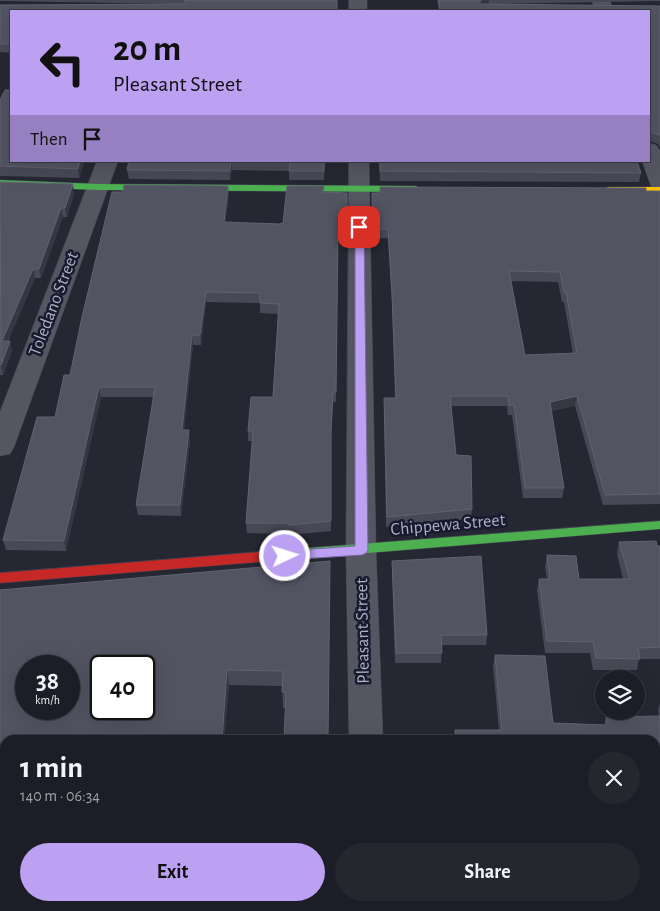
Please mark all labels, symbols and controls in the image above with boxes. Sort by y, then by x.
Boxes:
icon: left [30,30,95,95]
text: 20 m [113,32,181,67]
text: Pleasant Street [113,73,242,95]
icon: arrive [78,125,106,153]
text: Then [30,130,68,149]
pin [338,206,380,248]
icon: arrive [345,213,373,241]
street label: Toledano Street [26,249,82,359]
street label: Chippewa Street [390,511,506,539]
position arrow [258,529,310,581]
street label: Pleasant Street [353,578,373,684]
speed limit sign: 40 [90,655,155,720]
text: 38 [36,669,59,694]
map controls [595,670,645,720]
button: layers [595,670,645,720]
text: km/h [35,694,60,706]
button: close [588,752,640,804]
text: 1 min [20,753,83,783]
text: 140 m · 06:34 [20,788,100,804]
button: Exit [20,843,325,901]
button: Share [335,843,640,901]

